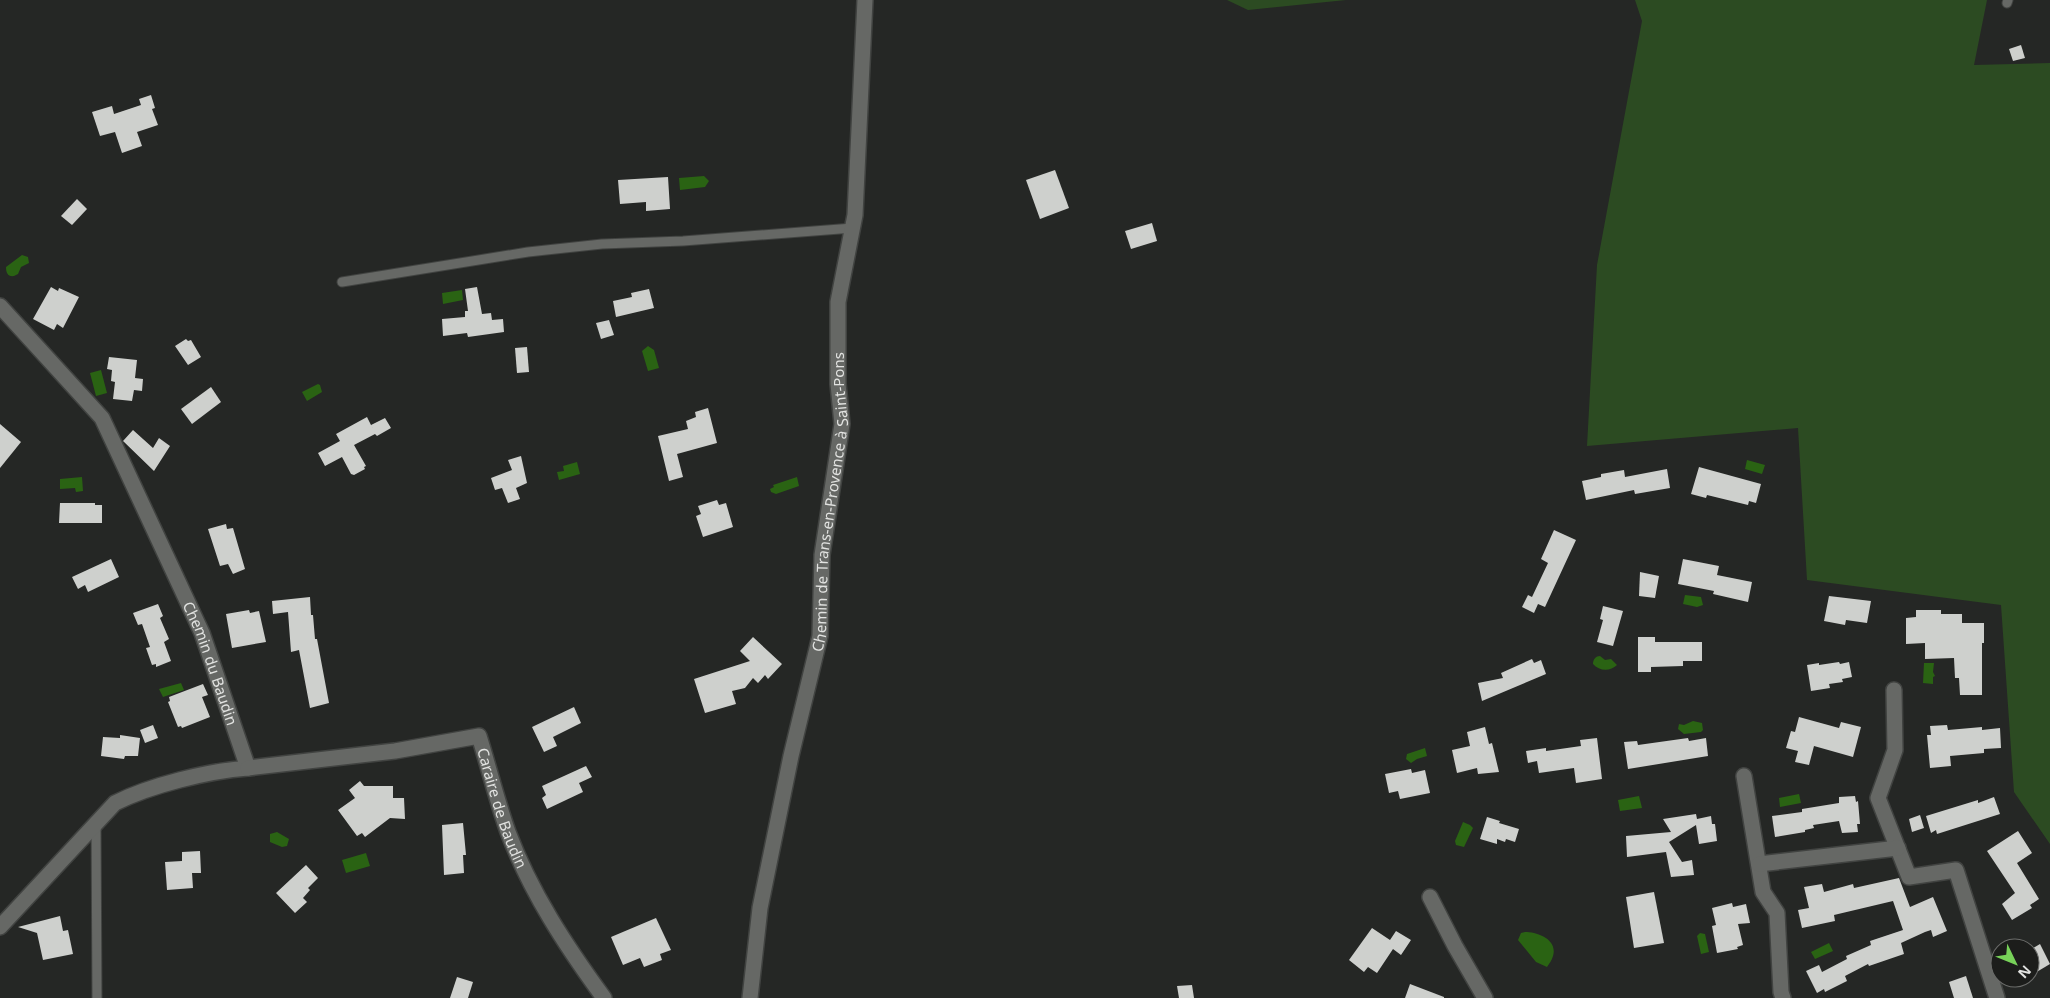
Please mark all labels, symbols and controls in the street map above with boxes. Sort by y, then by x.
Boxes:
street label: Chemin de Trans-en-Provence à Saint-Pons [807,352,852,654]
street label: Chemin du Baudin [179,598,243,728]
street label: Caraire de Baudin [473,745,532,871]
north arrow [1990,938,2040,988]
text: N [2014,962,2036,983]

